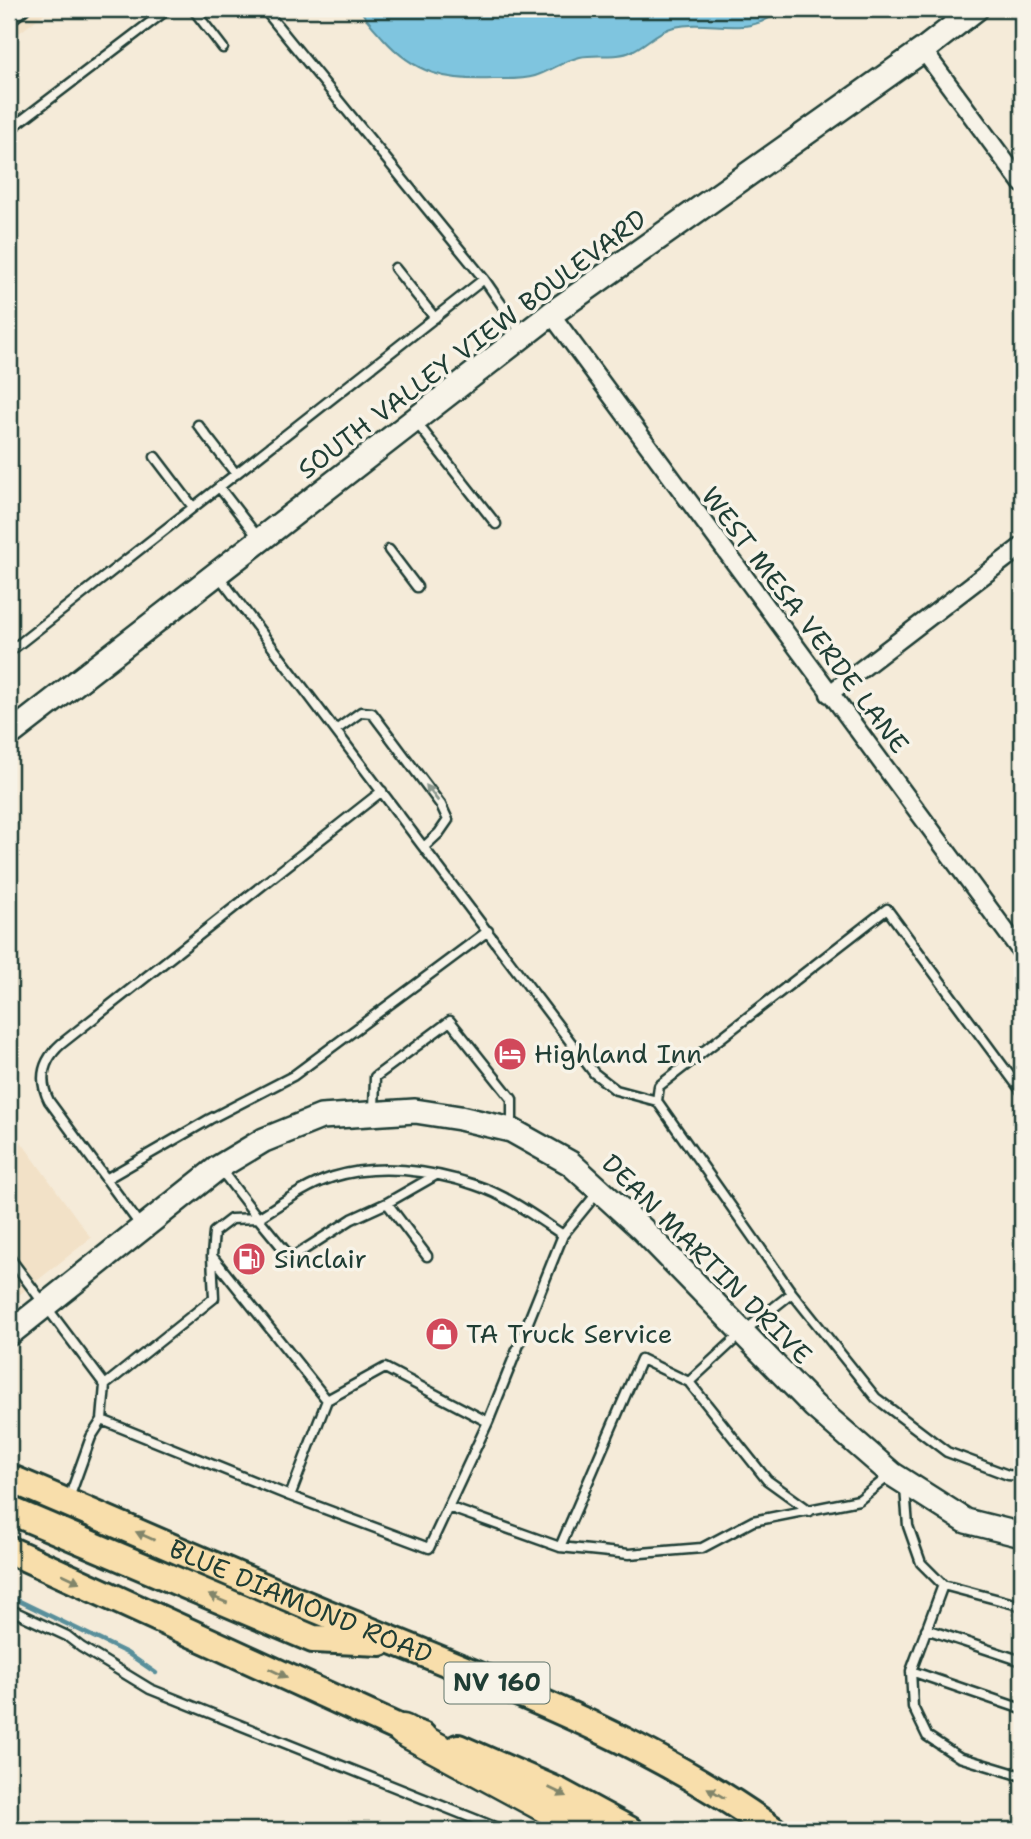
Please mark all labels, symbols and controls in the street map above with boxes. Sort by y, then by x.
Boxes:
street label: SOUTH VALLEY VIEW BOULEVARD [290,201,653,486]
street label: WEST MESA VERDE LANE [694,479,917,760]
one-way arrow [424,784,439,802]
hotel icon: Highland Inn [491,1035,529,1073]
place label: Highland Inn [534,1036,702,1071]
street label: DEAN MARTIN DRIVE [595,1146,820,1371]
fuel station icon: Sinclair [230,1240,268,1278]
place label: Sinclair [274,1241,367,1276]
shop icon: TA Truck Service [423,1315,461,1353]
place label: TA Truck Service [466,1316,672,1351]
one-way arrow [134,1531,155,1542]
street label: BLUE DIAMOND ROAD [164,1531,438,1672]
one-way arrow [61,1572,81,1584]
one-way arrow [207,1593,228,1604]
road number: NV 160 [444,1662,550,1703]
one-way arrow [268,1667,288,1679]
one-way arrow [548,1786,568,1797]
one-way arrow [707,1786,726,1799]

